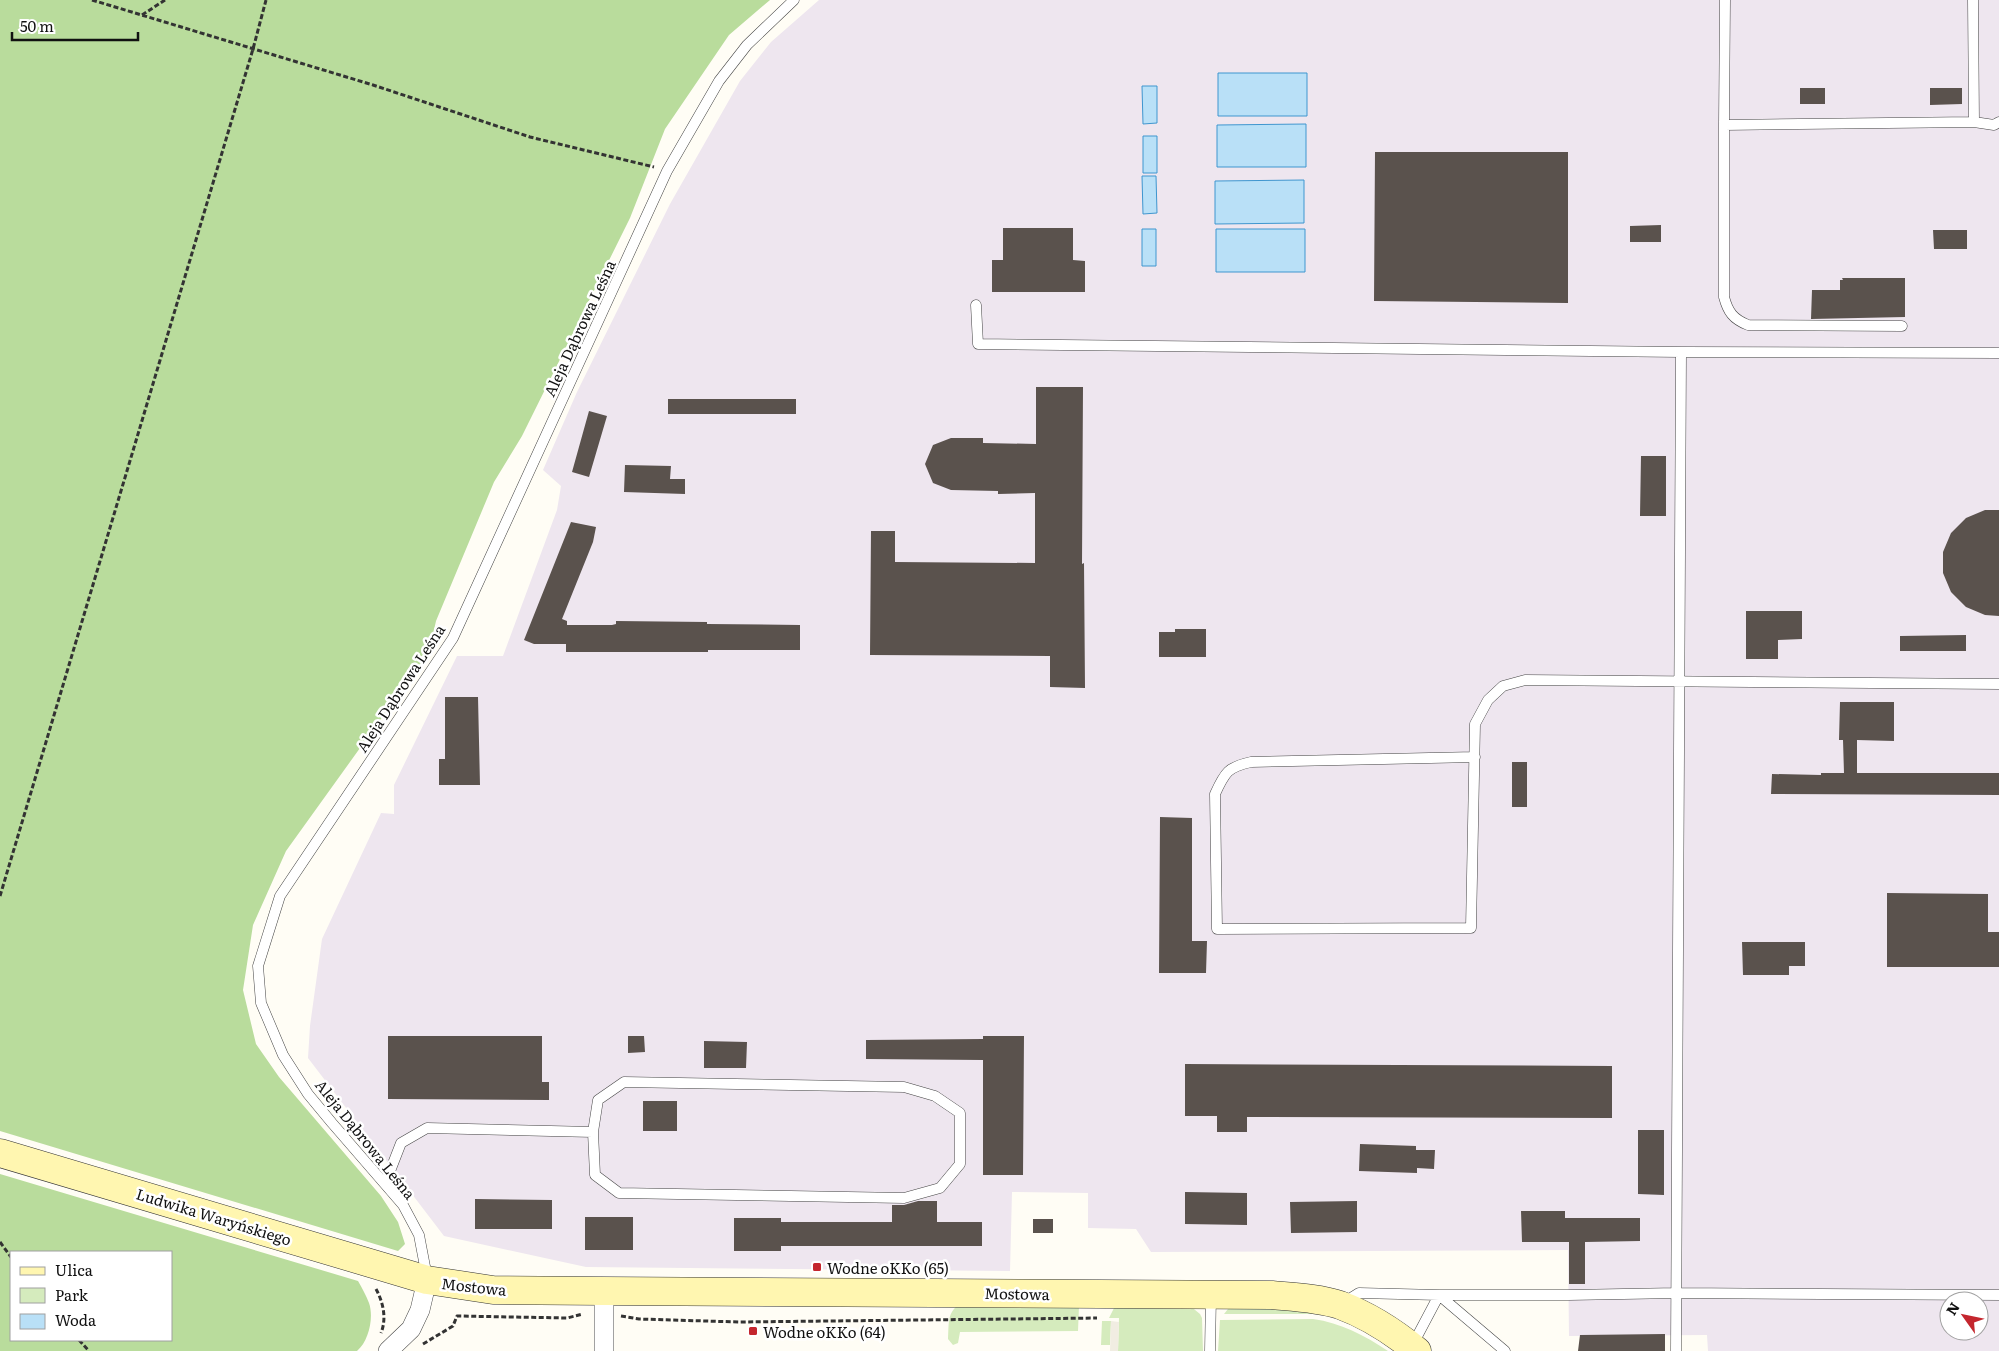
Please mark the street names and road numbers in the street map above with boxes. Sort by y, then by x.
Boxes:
street label: Aleja Dąbrowa Leśna [537,255,621,400]
street label: Aleja Dąbrowa Leśna [350,619,451,757]
street label: Aleja Dąbrowa Leśna [310,1074,422,1205]
street label: Ludwika Waryńskiego [134,1181,295,1251]
street label: Mostowa [440,1271,509,1301]
street label: Mostowa [984,1281,1051,1305]

